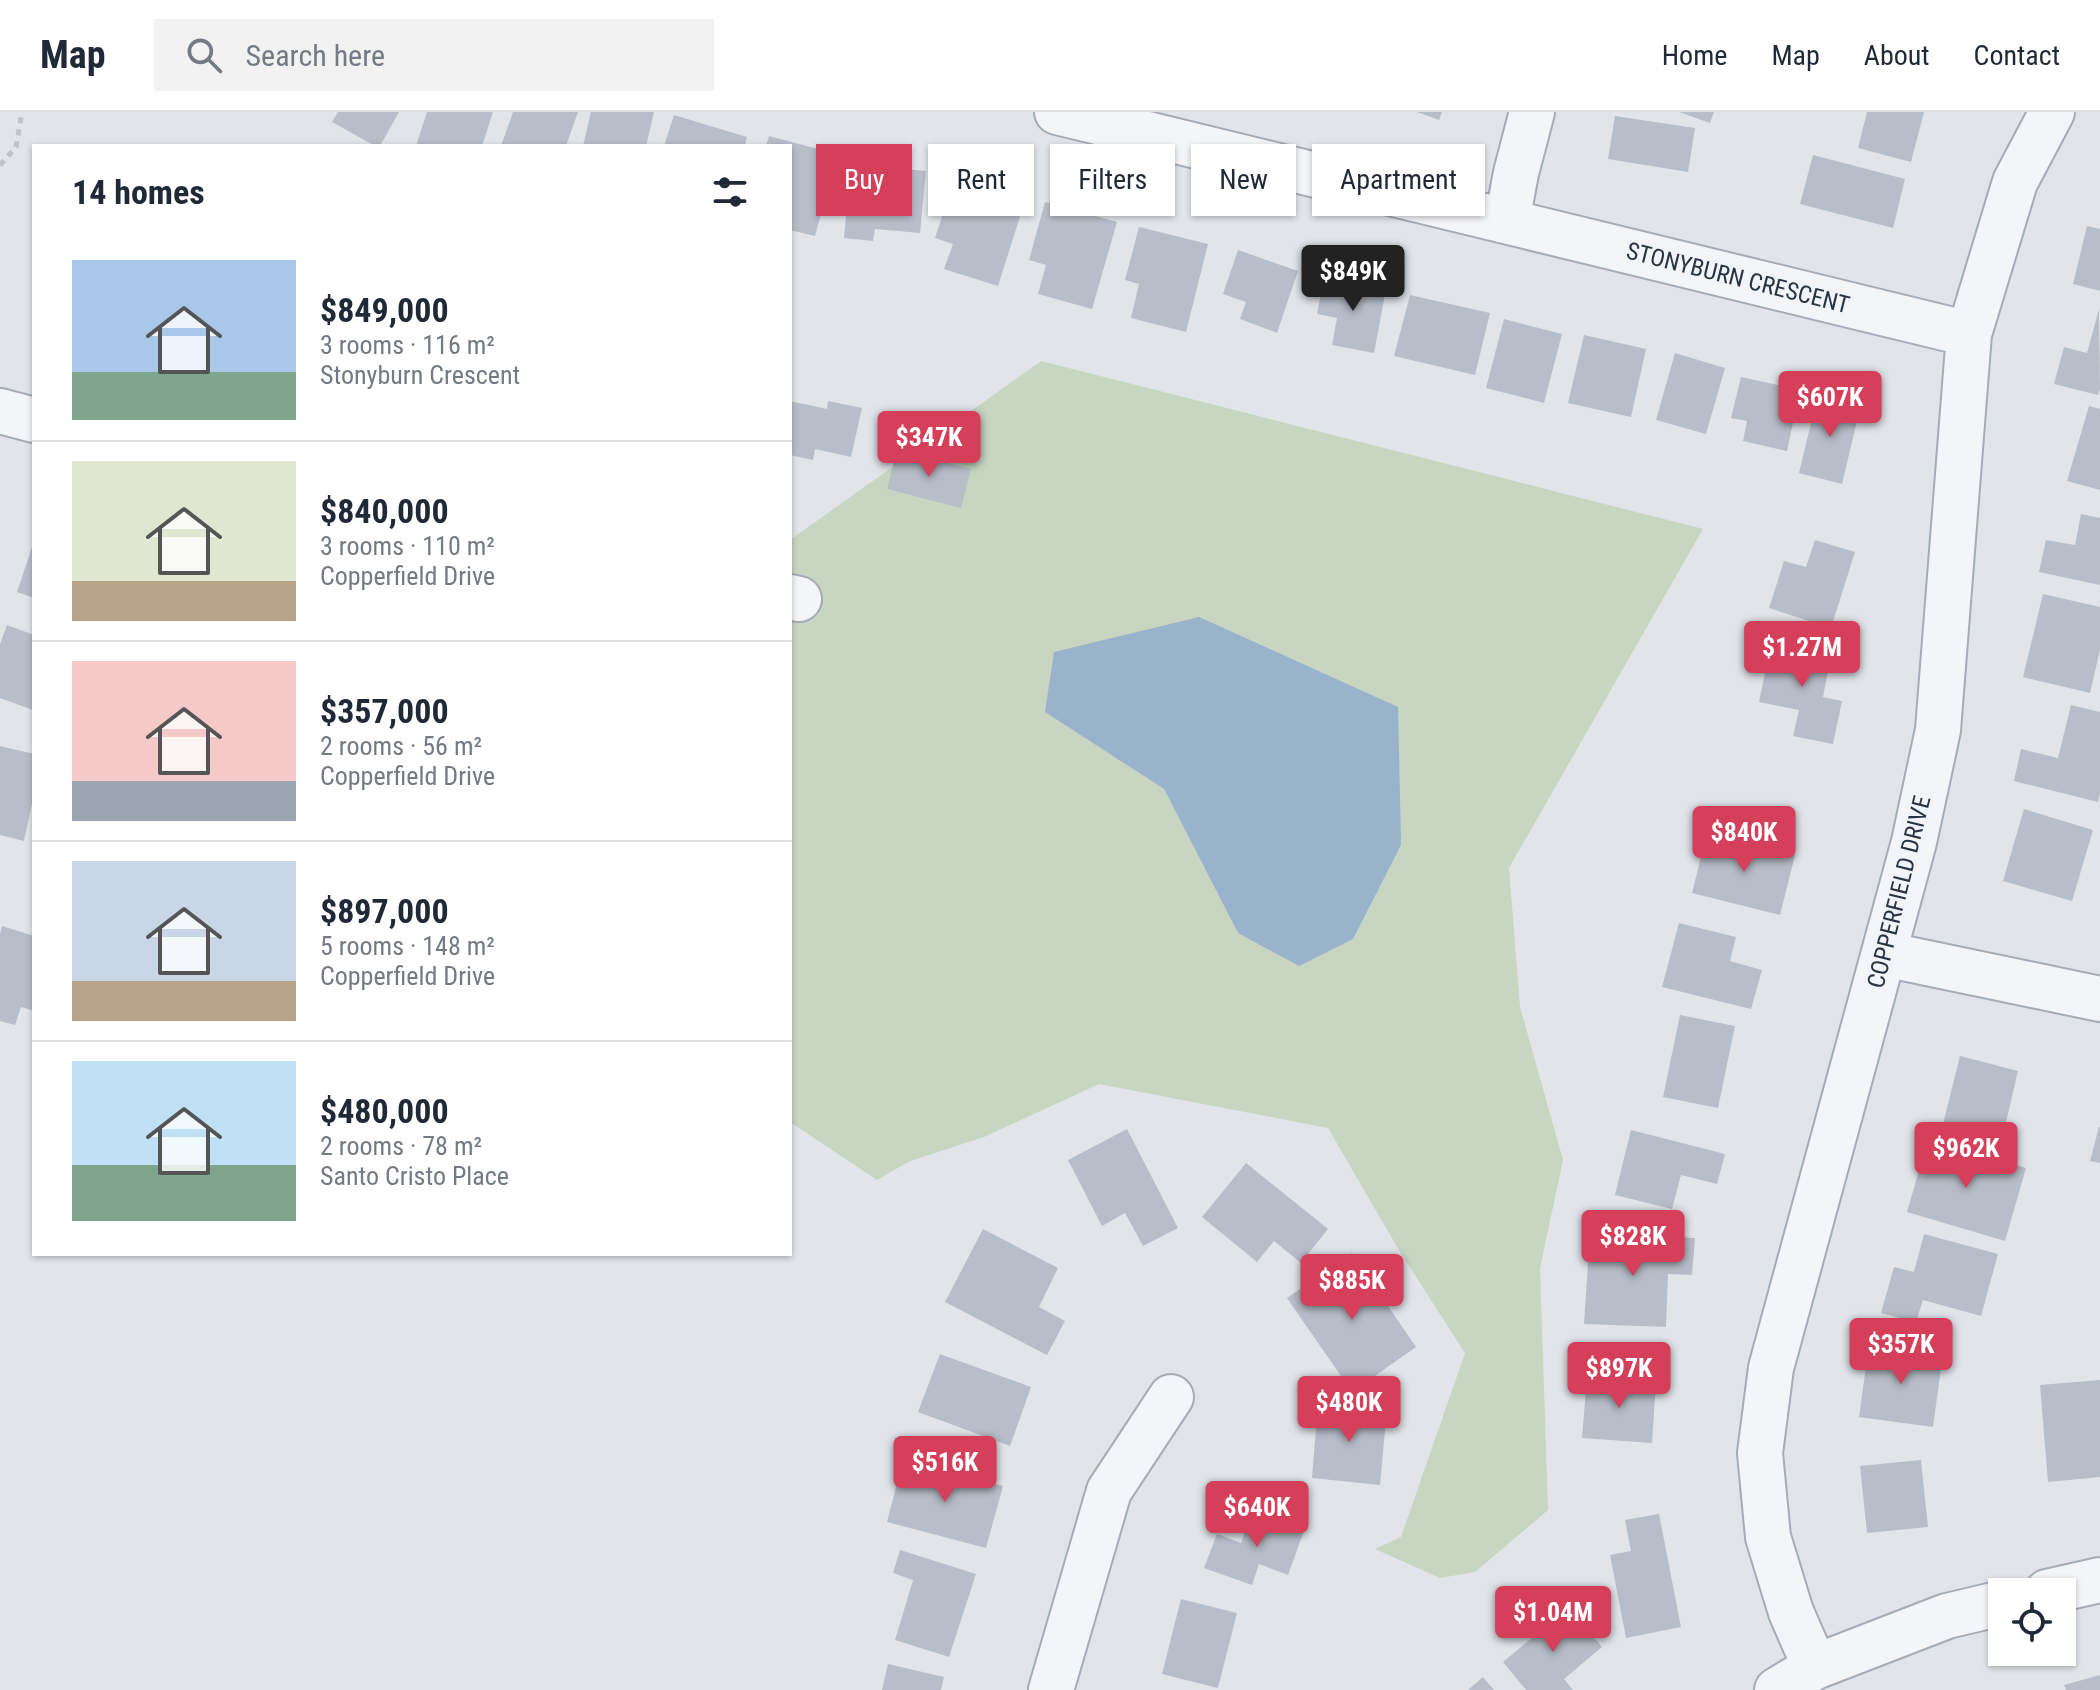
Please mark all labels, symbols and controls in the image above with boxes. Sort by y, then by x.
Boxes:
search box [154,19,714,91]
text: Map [40,33,106,77]
icon: search [182,33,226,77]
text: Search here [246,38,385,73]
text: Home [1662,39,1727,72]
text: Map [1771,39,1820,72]
text: About [1864,39,1930,72]
text: Contact [1974,39,2060,72]
chip: Buy [816,144,912,216]
chip: Rent [928,144,1034,216]
chip: Filters [1050,144,1175,216]
chip: New [1191,144,1296,216]
chip: Apartment [1312,144,1485,216]
icon: filters [708,170,752,214]
text: 14 homes [72,172,205,212]
street label: STONYBURN CRESCENT [1623,237,1853,319]
pin: $849K [1297,245,1409,313]
text: $849K [1320,256,1386,286]
text: $849,000 [320,290,449,330]
icon: home [136,292,232,388]
text: 3 rooms · 116 m² [320,330,495,360]
text: Stonyburn Crescent [320,360,520,390]
pin: $607K [1774,371,1886,439]
text: $607K [1797,382,1863,412]
pin: $347K [873,411,985,479]
text: $347K [896,422,962,452]
text: $840,000 [320,491,449,531]
icon: home [136,493,232,589]
text: 3 rooms · 110 m² [320,531,495,561]
text: Copperfield Drive [320,561,495,591]
pin: $1.27M [1737,621,1867,689]
text: $1.27M [1762,632,1842,662]
text: $357,000 [320,691,449,731]
icon: home [136,693,232,789]
text: 2 rooms · 56 m² [320,731,482,761]
text: Copperfield Drive [320,761,495,791]
street label: COPPERFIELD DRIVE [1862,793,1936,991]
pin: $840K [1688,806,1800,874]
text: $840K [1711,817,1777,847]
text: $897,000 [320,891,449,931]
icon: home [136,893,232,989]
text: 5 rooms · 148 m² [320,931,495,961]
text: Copperfield Drive [320,961,495,991]
text: $480,000 [320,1091,449,1131]
icon: home [136,1093,232,1189]
pin: $962K [1910,1122,2022,1190]
text: 2 rooms · 78 m² [320,1131,482,1161]
text: $962K [1933,1133,1999,1163]
text: Santo Cristo Place [320,1161,509,1191]
pin: $828K [1577,1210,1689,1278]
text: $828K [1600,1221,1666,1251]
pin: $885K [1296,1254,1408,1322]
text: $885K [1319,1265,1385,1295]
pin: $357K [1845,1318,1957,1386]
text: $357K [1868,1329,1934,1359]
pin: $897K [1563,1342,1675,1410]
text: $897K [1586,1353,1652,1383]
pin: $480K [1293,1376,1405,1444]
text: $480K [1316,1387,1382,1417]
pin: $516K [889,1436,1001,1504]
text: $516K [912,1447,978,1477]
pin: $640K [1201,1481,1313,1549]
text: $640K [1224,1492,1290,1522]
map controls [1988,1578,2076,1666]
button: locate [1988,1578,2076,1666]
pin: $1.04M [1488,1586,1618,1654]
text: $1.04M [1513,1597,1593,1627]

